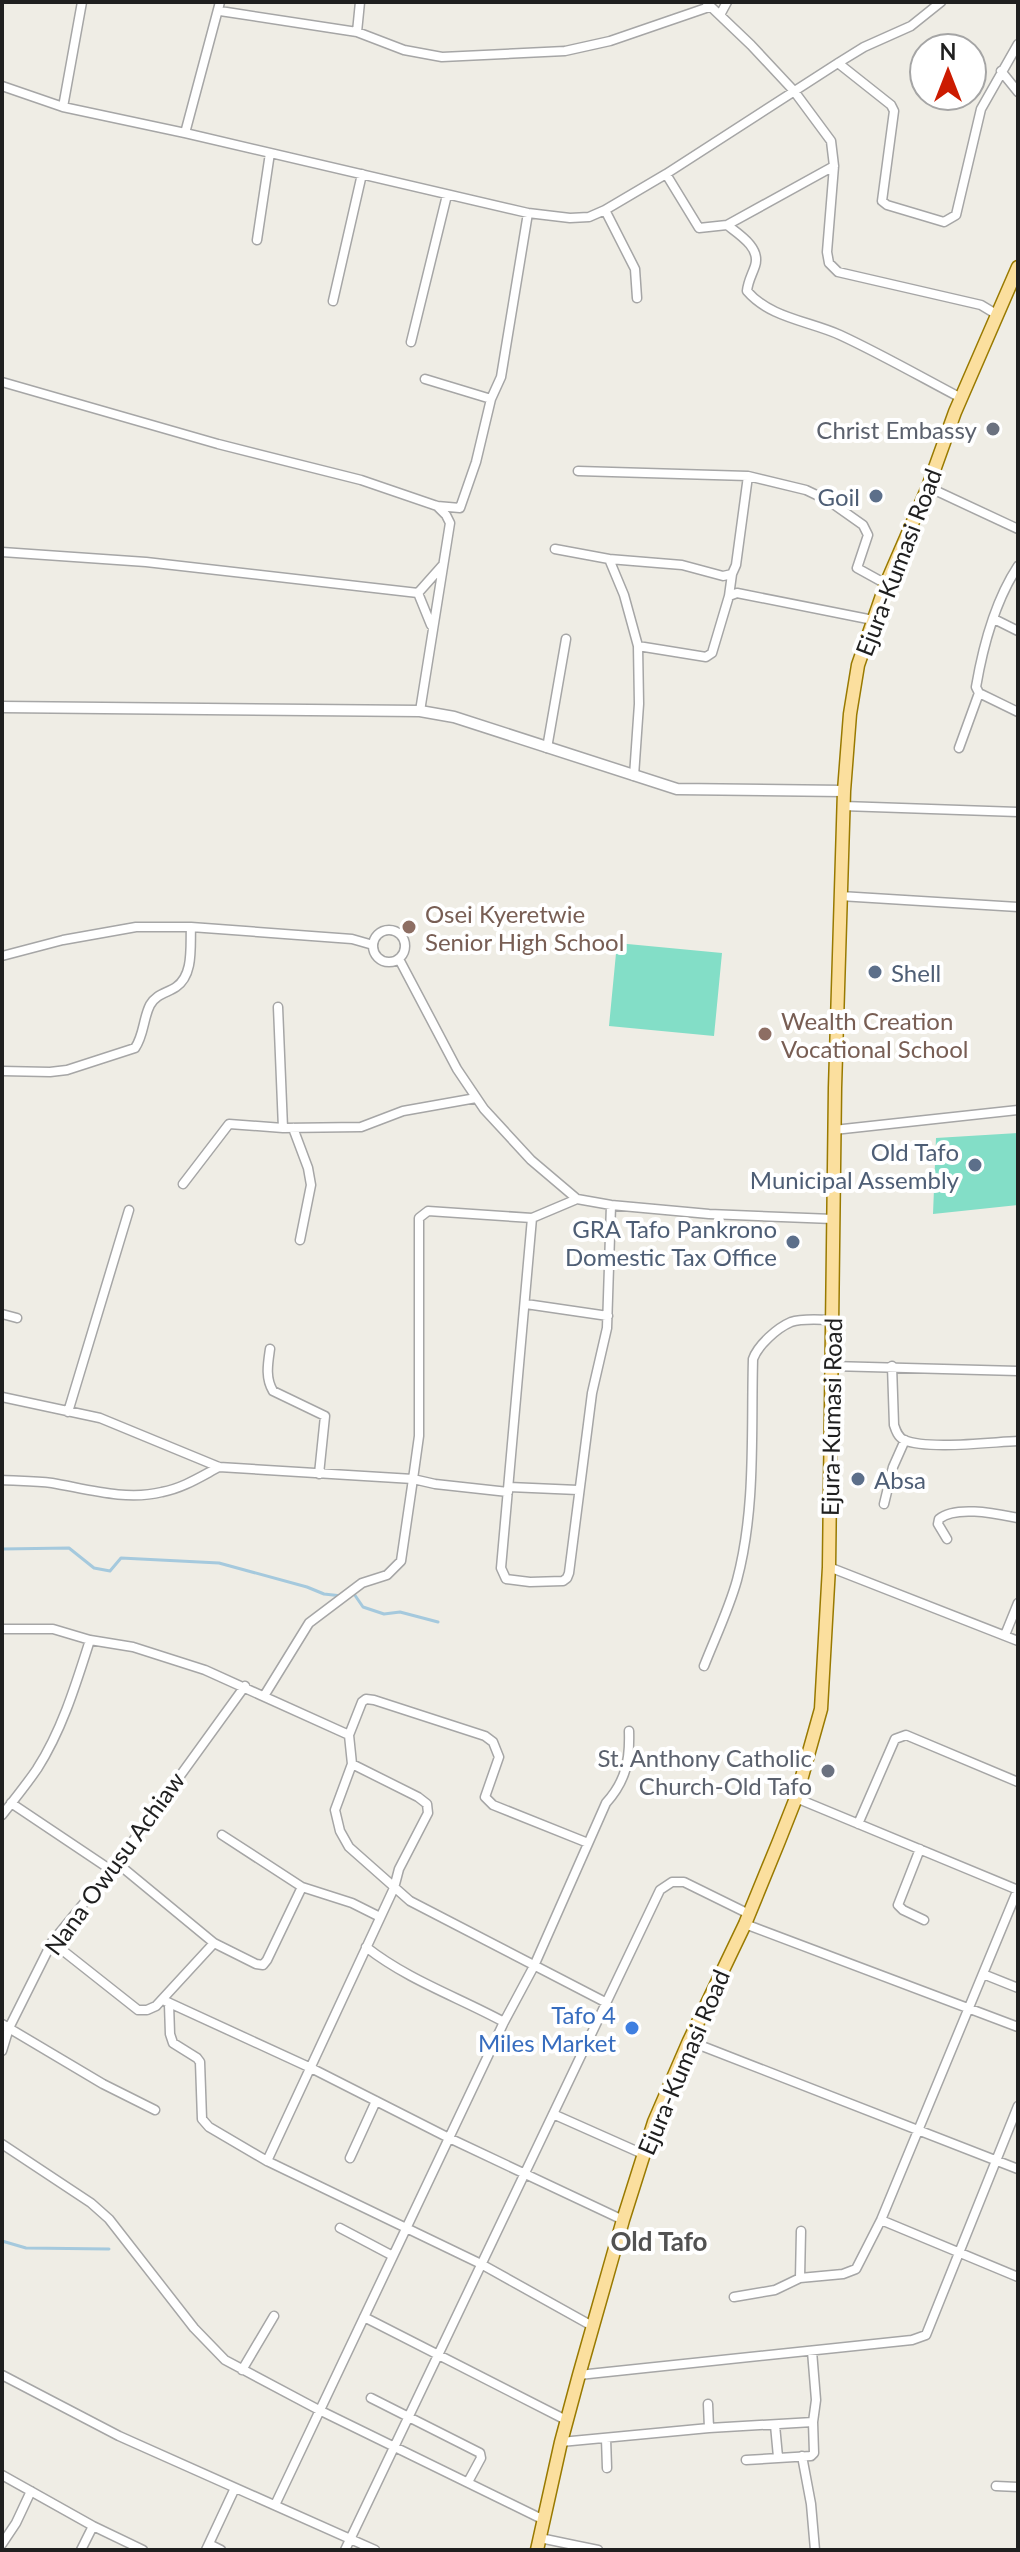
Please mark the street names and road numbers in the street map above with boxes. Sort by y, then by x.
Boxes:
street label: Ejura-Kumasi Road [849,464,947,660]
street label: Ejura-Kumasi Road [815,1318,847,1516]
street label: Nana Owusu Achiaw [38,1766,190,1960]
street label: Ejura-Kumasi Road [631,1965,735,2159]

